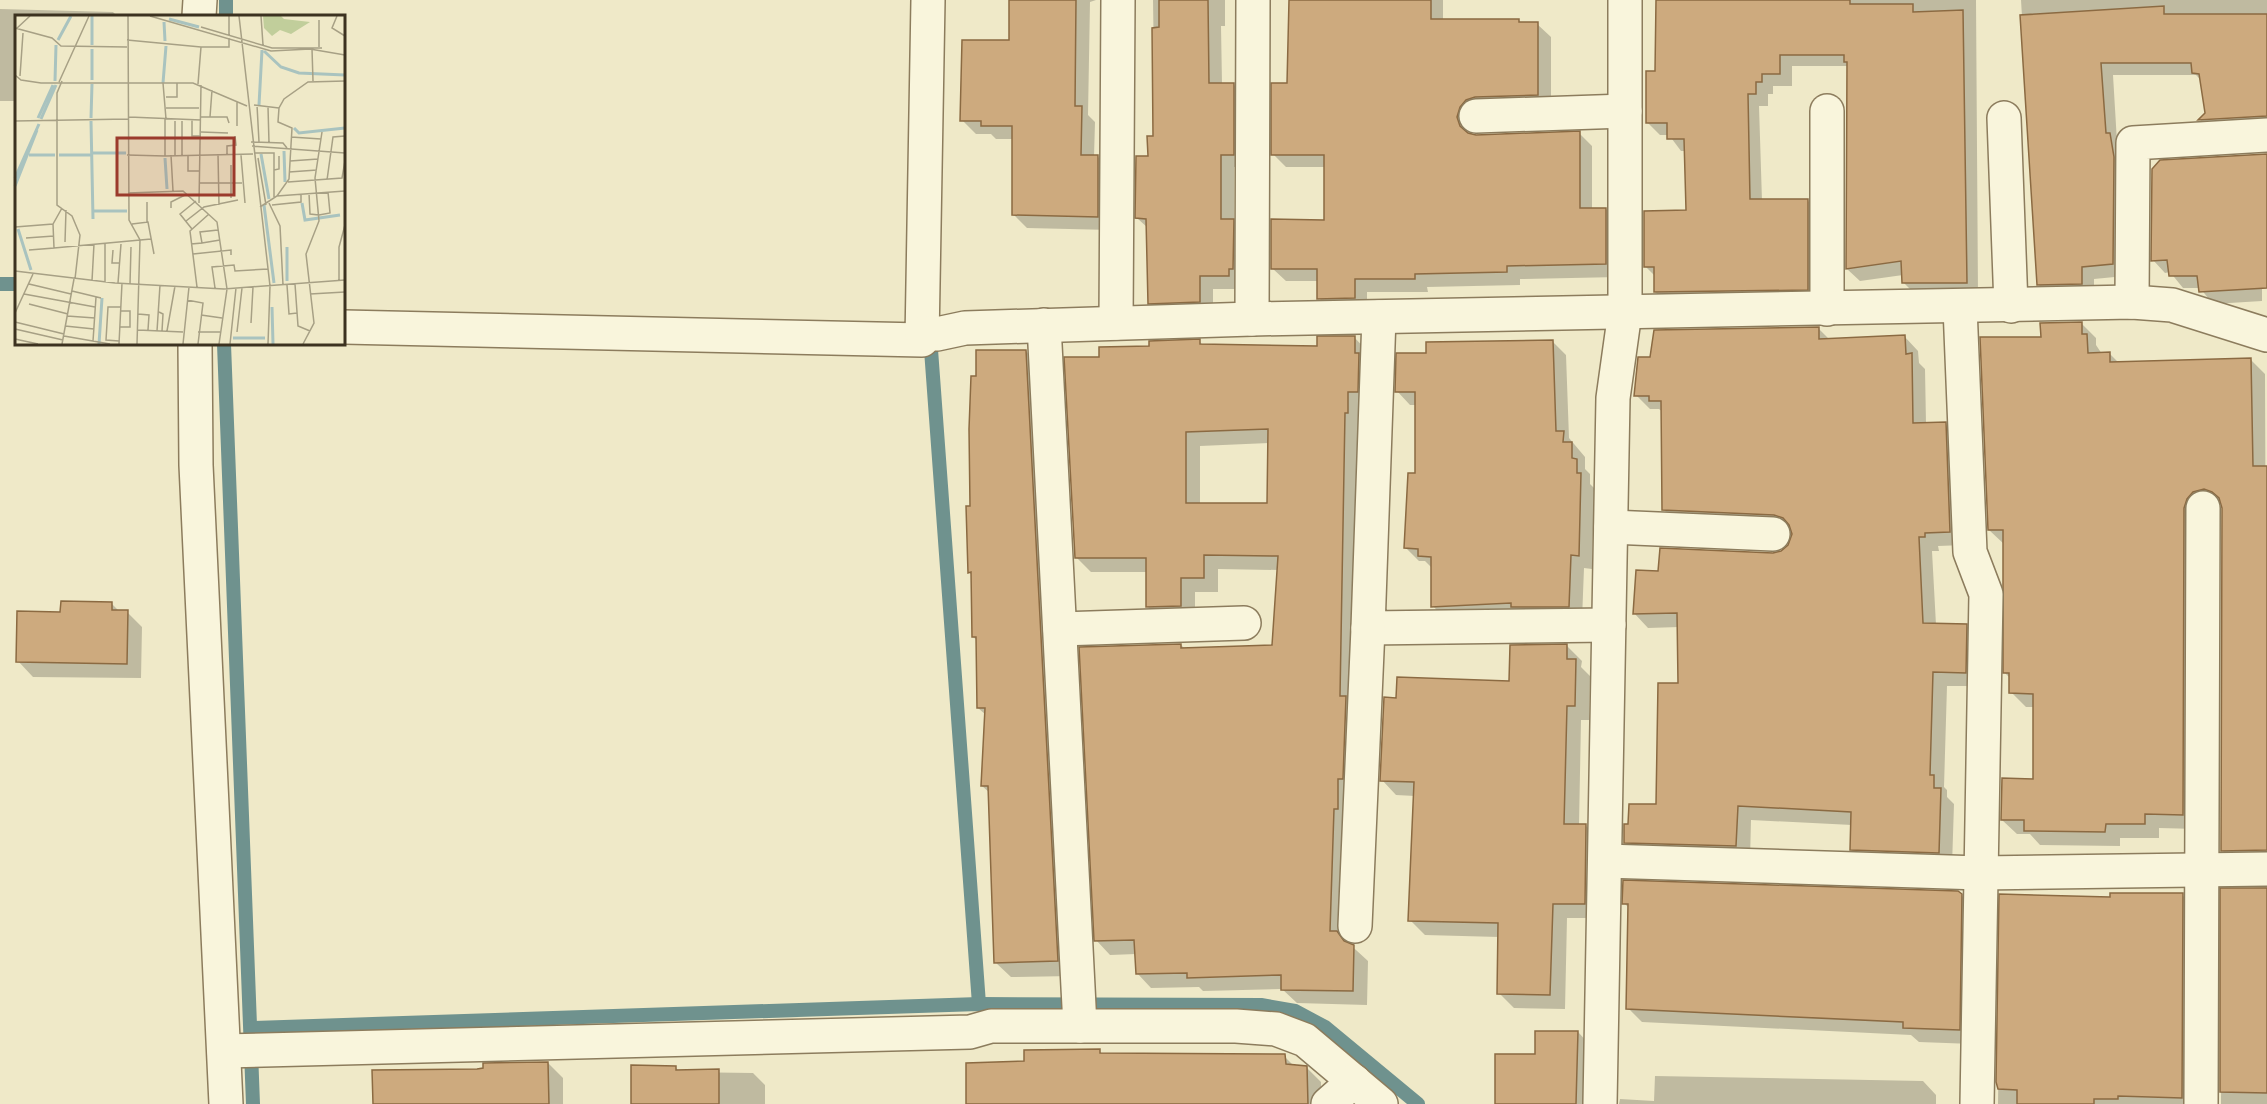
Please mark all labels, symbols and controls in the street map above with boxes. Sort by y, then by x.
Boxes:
inset map [15,15,345,345]

